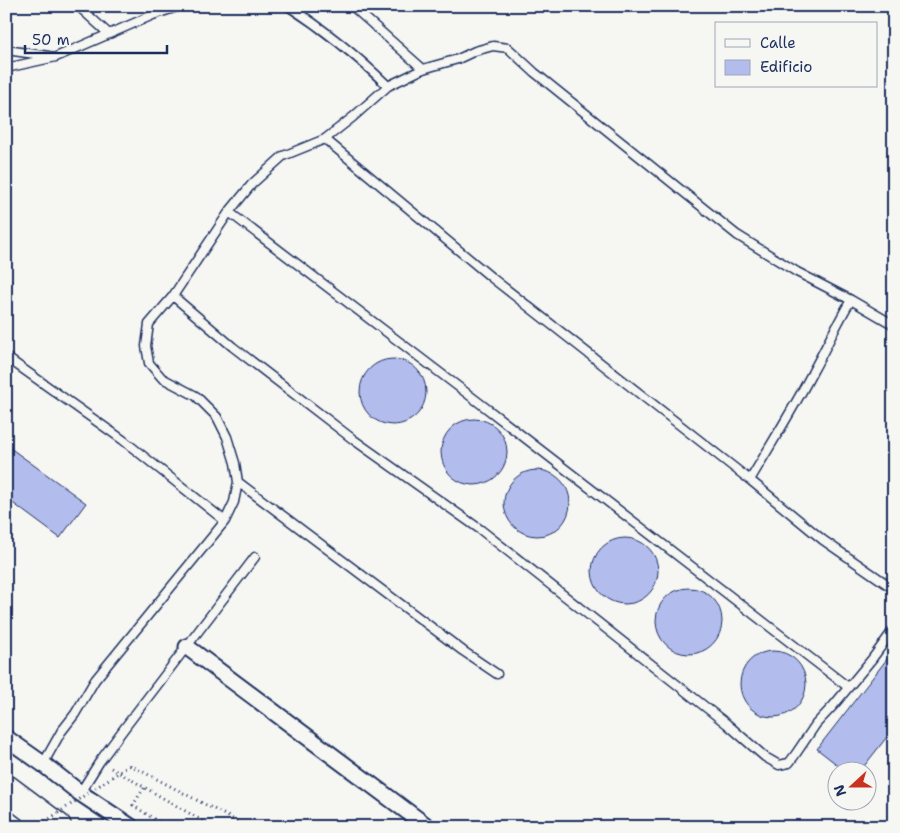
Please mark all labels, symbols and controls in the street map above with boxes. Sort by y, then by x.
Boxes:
scale bar [25,22,168,54]
legend [715,22,878,88]
text: 50 m [32,30,70,50]
text: Calle [760,33,796,53]
text: Edificio [760,57,812,77]
north arrow [828,760,878,810]
text: N [829,782,850,799]

